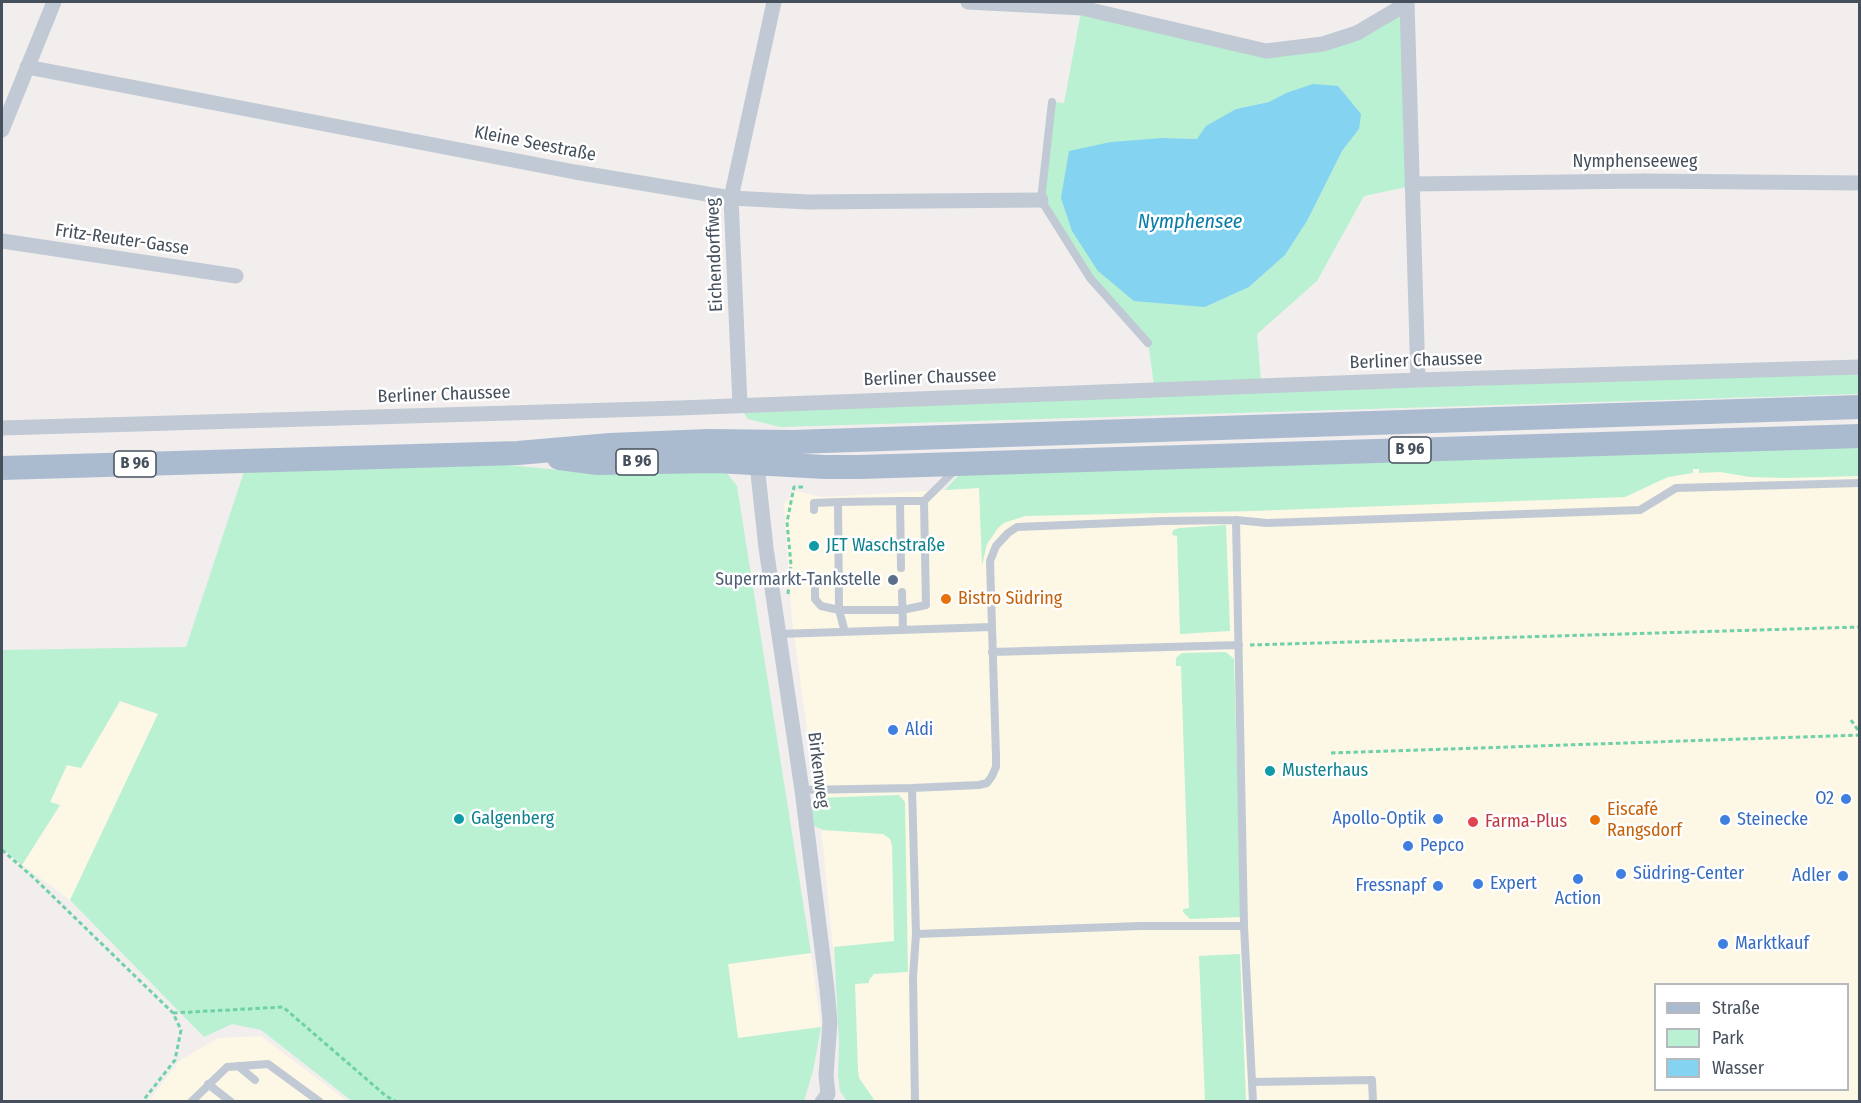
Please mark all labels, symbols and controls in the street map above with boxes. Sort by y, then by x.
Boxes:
street label: Kleine Seestraße [472,122,598,166]
street label: Nymphenseeweg [1573,151,1697,173]
street label: Eichendorffweg [702,198,728,312]
water label: Nymphensee [1138,210,1242,234]
street label: Fritz-Reuter-Gasse [54,220,190,260]
street label: Berliner Chaussee [1349,348,1483,374]
street label: Berliner Chaussee [863,365,997,391]
street label: Berliner Chaussee [377,382,511,408]
road number: B 96 [1389,437,1431,463]
road number: B 96 [616,449,658,475]
road number: B 96 [114,451,156,477]
place label: JET Waschstraße [826,535,945,557]
marker: JET Waschstraße [807,539,821,553]
place label: Supermarkt-Tankstelle [715,569,881,591]
marker: Supermarkt-Tankstelle [886,573,900,587]
place label: Bistro Südring [958,588,1062,610]
marker: Bistro Südring [939,592,953,606]
place label: Aldi [905,719,933,741]
marker: Aldi [886,723,900,737]
street label: Birkenweg [803,731,833,809]
place label: Musterhaus [1282,760,1368,782]
marker: Musterhaus [1263,764,1277,778]
place label: O2 [1815,788,1834,810]
marker: O2 [1839,792,1853,806]
place label: Eiscafé Rangsdorf [1607,799,1682,842]
place label: Galgenberg [471,808,554,830]
place label: Apollo-Optik [1332,808,1426,830]
place label: Steinecke [1737,809,1808,831]
place label: Farma-Plus [1485,811,1567,833]
marker: Galgenberg [452,812,466,826]
marker: Apollo-Optik [1431,812,1445,826]
marker: Eiscafé Rangsdorf [1588,813,1602,827]
marker: Steinecke [1718,813,1732,827]
marker: Farma-Plus [1466,815,1480,829]
place label: Pepco [1420,835,1464,857]
marker: Pepco [1401,839,1415,853]
place label: Südring-Center [1633,863,1744,885]
place label: Adler [1792,865,1831,887]
marker: Südring-Center [1614,867,1628,881]
marker: Adler [1836,869,1850,883]
marker: Action [1571,872,1585,886]
place label: Expert [1490,873,1537,895]
place label: Fressnapf [1355,875,1426,897]
marker: Expert [1471,877,1485,891]
marker: Fressnapf [1431,879,1445,893]
place label: Action [1555,888,1601,910]
place label: Marktkauf [1735,933,1809,955]
marker: Marktkauf [1716,937,1730,951]
legend [1654,983,1849,1091]
text: Straße [1712,997,1760,1019]
text: Park [1712,1027,1744,1049]
text: Wasser [1712,1057,1764,1079]

